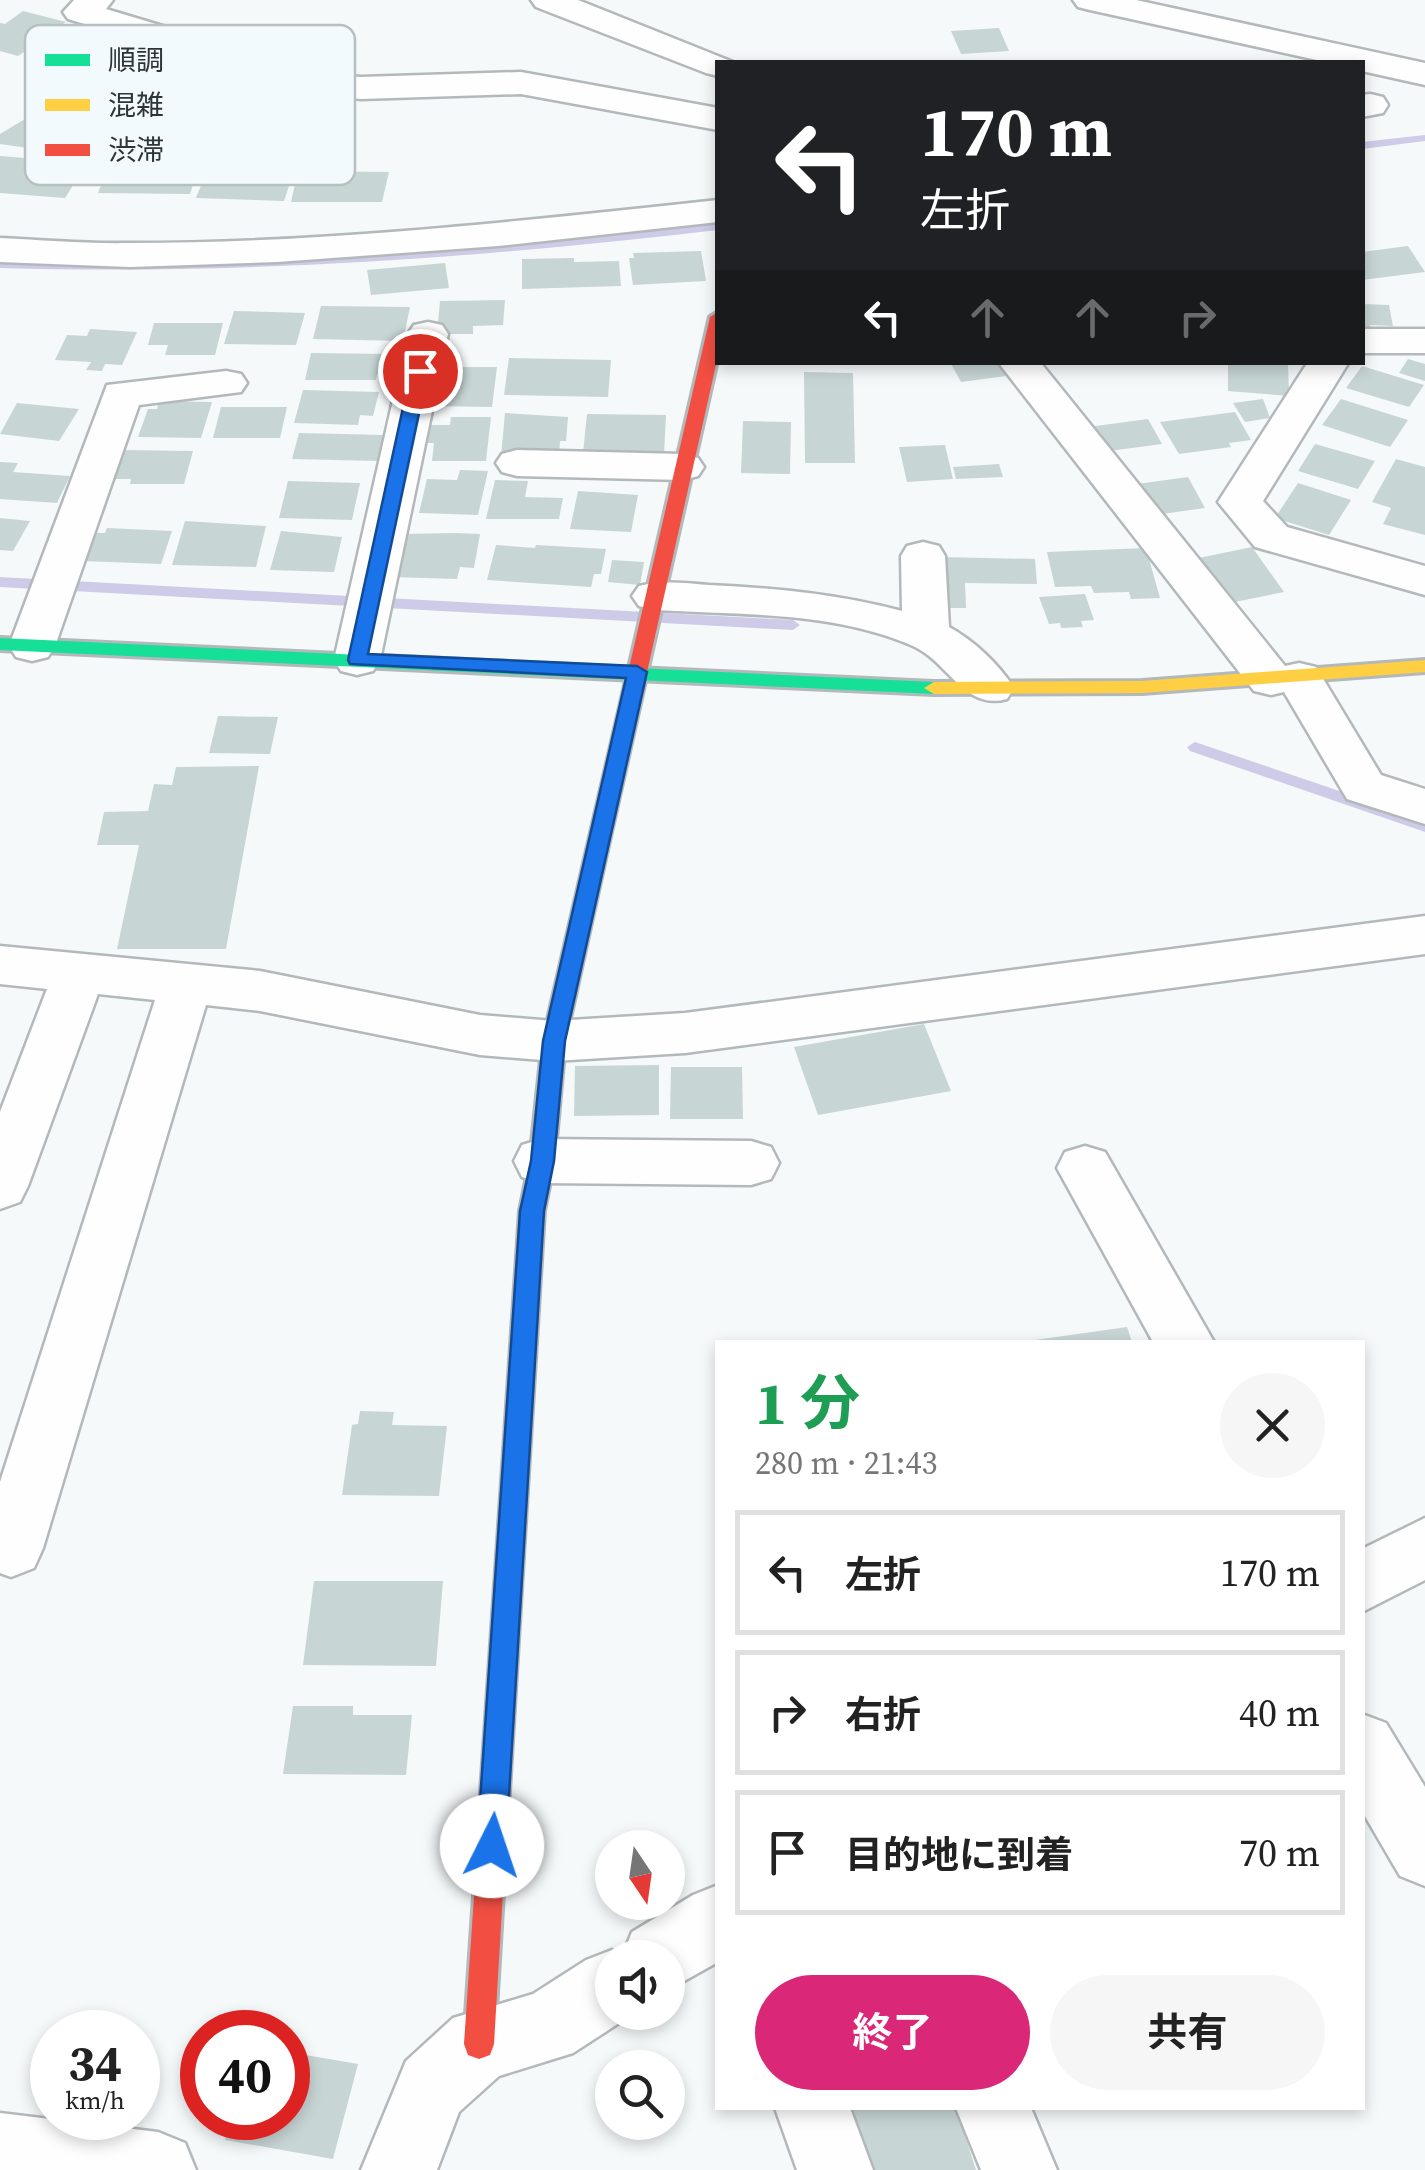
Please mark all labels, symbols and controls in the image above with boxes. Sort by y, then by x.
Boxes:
legend [25,25,355,185]
text: 順調 [108,41,164,79]
text: 170 m [920,83,1112,179]
text: 混雑 [108,86,164,124]
icon: left [755,100,885,230]
text: 渋滞 [108,131,164,169]
text: 左折 [920,179,1010,241]
icon: left [855,290,910,345]
icon: ahead [960,290,1015,345]
icon: ahead [1065,290,1120,345]
icon: right [1170,290,1225,345]
pin [378,329,463,414]
icon: arrive [393,344,448,399]
text: 1 分 [755,1362,860,1444]
button: close [1220,1373,1325,1478]
text: 280 m · 21:43 [755,1441,937,1485]
icon: left [760,1545,815,1600]
text: 170 m [1220,1547,1320,1599]
text: 左折 [845,1549,921,1601]
icon: right [760,1685,815,1740]
text: 40 m [1239,1687,1320,1739]
text: 右折 [845,1689,921,1741]
position arrow [440,1794,544,1898]
icon: arrive [760,1825,815,1880]
text: 70 m [1239,1827,1320,1879]
text: 目的地に到着 [845,1829,1073,1881]
north arrow [595,1830,685,1920]
map controls [595,1830,685,2140]
button: sound [595,1940,685,2030]
button: 終了 [755,1975,1030,2090]
button: 共有 [1050,1975,1325,2090]
speed limit sign: 40 [180,2010,310,2140]
text: 34 [68,2028,122,2097]
button: search [595,2050,685,2140]
text: km/h [65,2083,125,2117]

